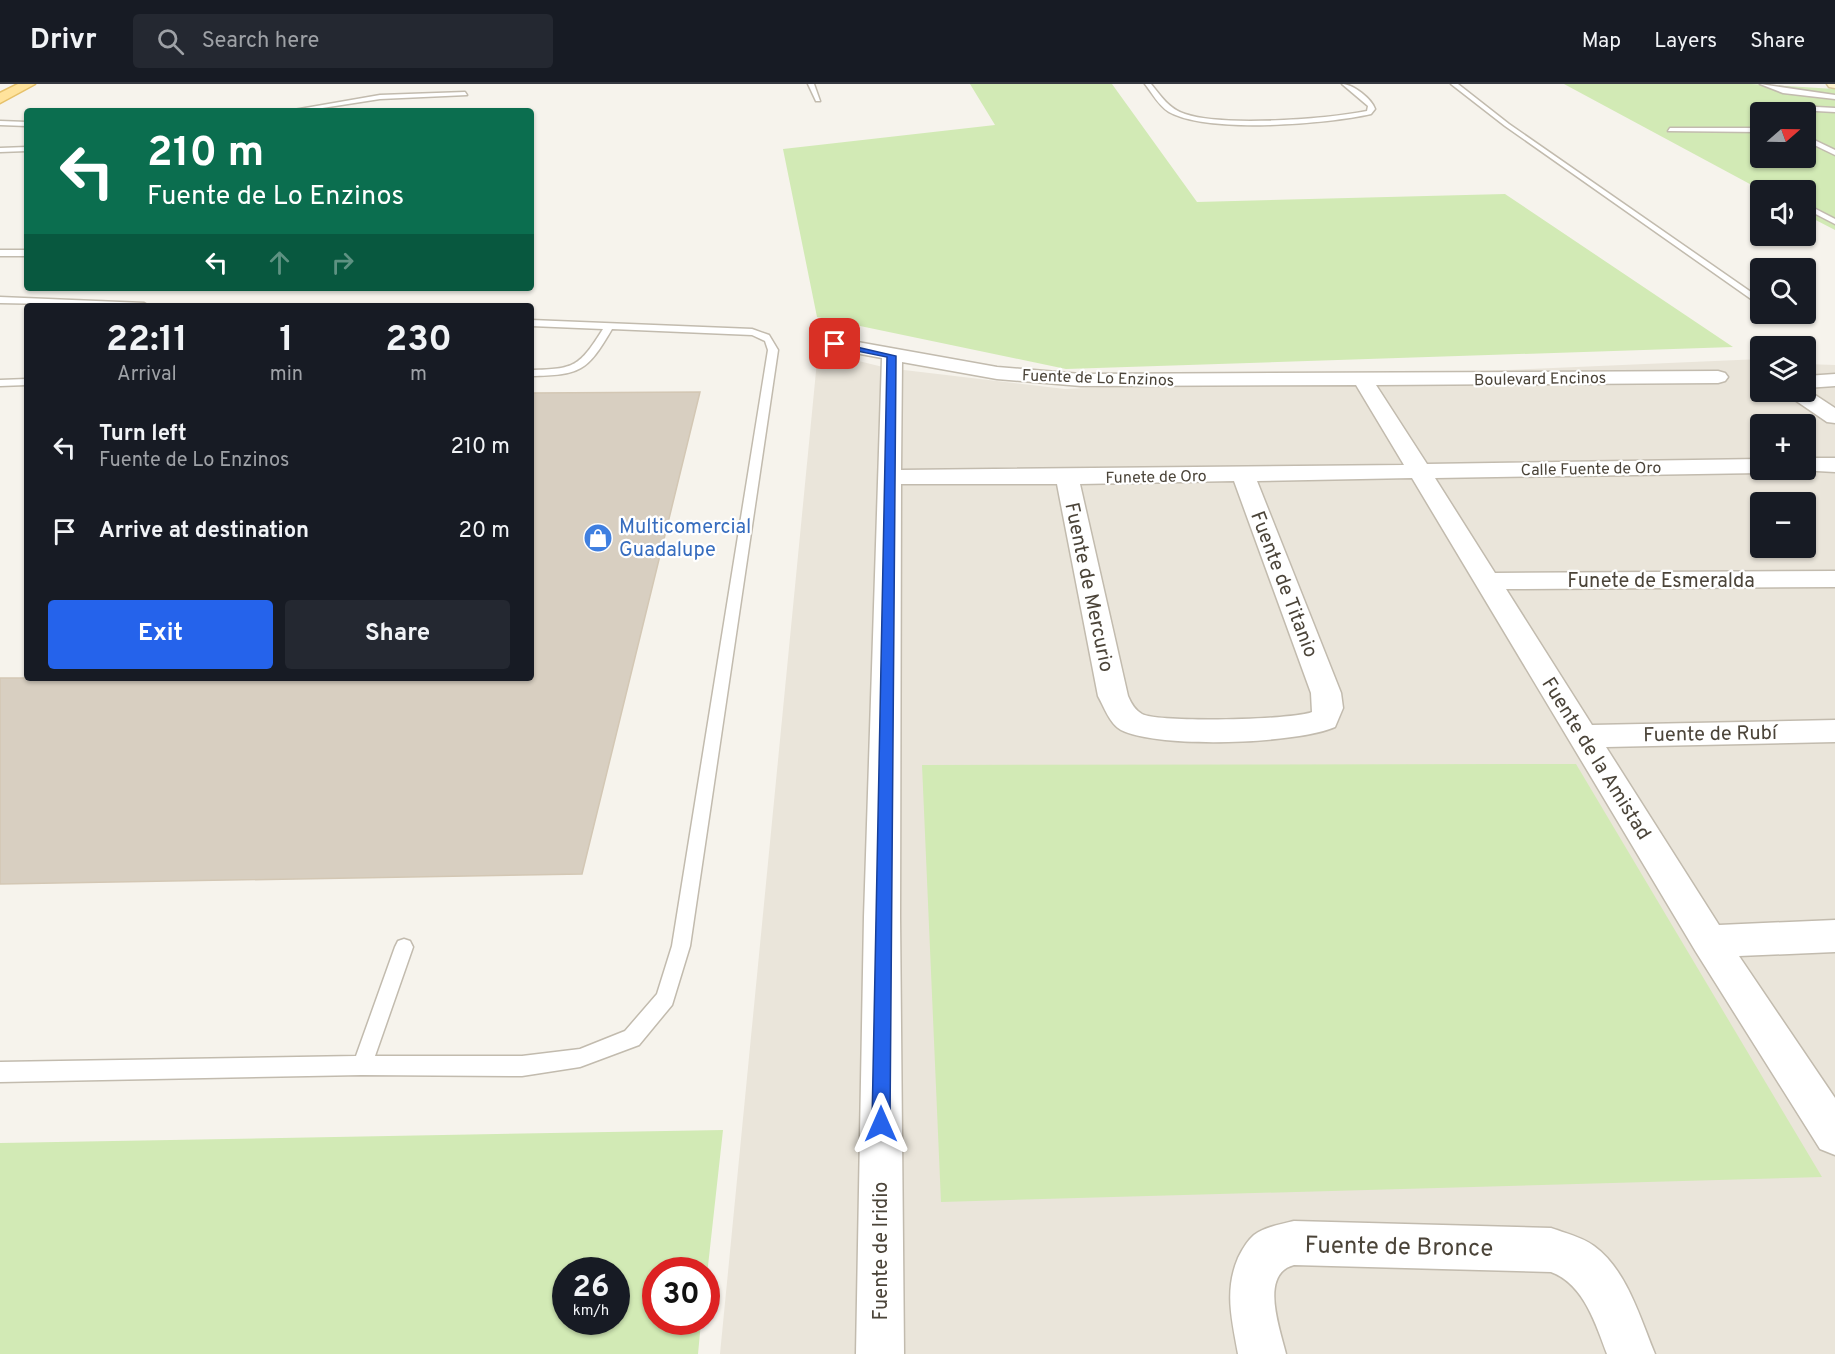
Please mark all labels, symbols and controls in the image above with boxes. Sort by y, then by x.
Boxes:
search box [133,14,553,68]
text: Drivr [30,23,97,59]
icon: search [154,25,187,58]
text: Search here [202,28,319,55]
text: Map [1582,28,1621,55]
text: Layers [1654,28,1717,55]
text: Share [1750,28,1805,55]
north arrow [1750,102,1816,168]
map controls [1750,102,1816,558]
text: 210 m [147,128,264,181]
icon: left [48,132,126,210]
text: Fuente de Lo Enzinos [147,180,404,214]
button: sound [1750,180,1816,246]
icon: left [200,246,233,279]
icon: ahead [263,246,296,279]
icon: right [326,246,359,279]
button: search [1750,258,1816,324]
text: 22:11 [106,318,188,364]
text: 1 [279,318,294,364]
text: 230 [385,318,452,364]
pin [809,318,860,369]
icon: arrive [818,327,851,360]
button: layers [1750,336,1816,402]
text: Arrival [117,362,177,388]
text: min [270,362,303,388]
text: m [410,362,427,388]
street label: Fuente de Lo Enzinos [1021,366,1174,392]
street label: Boulevard Encinos [1474,369,1606,391]
button: + [1750,414,1816,480]
text: Turn left [99,421,187,448]
icon: left [48,431,81,464]
text: 210 m [450,434,510,461]
text: Fuente de Lo Enzinos [99,448,289,474]
street label: Calle Fuente de Oro [1521,459,1662,481]
street label: Funete de Oro [1105,467,1207,489]
button: − [1750,492,1816,558]
street label: Fuente de Mercurio [1057,500,1119,675]
street label: Fuente de Titanio [1243,508,1323,662]
icon: arrive [48,515,81,548]
place label: Multicomercial Guadalupe [619,515,751,564]
text: Arrive at destination [99,518,309,545]
text: 20 m [459,518,510,545]
shop icon: Multicomercial Guadalupe [582,522,614,554]
street label: Funete de Esmeralda [1567,569,1755,595]
button: Exit [48,600,273,669]
button: Share [285,600,510,669]
street label: Fuente de la Amistad [1535,673,1656,845]
street label: Fuente de Rubí [1643,721,1779,749]
position arrow [849,1092,913,1156]
street label: Fuente de Iridio [869,1181,895,1321]
street label: Fuente de Bronce [1304,1231,1493,1265]
speed limit sign: 30 [642,1257,720,1335]
text: 26 [573,1270,609,1307]
text: km/h [573,1302,609,1321]

